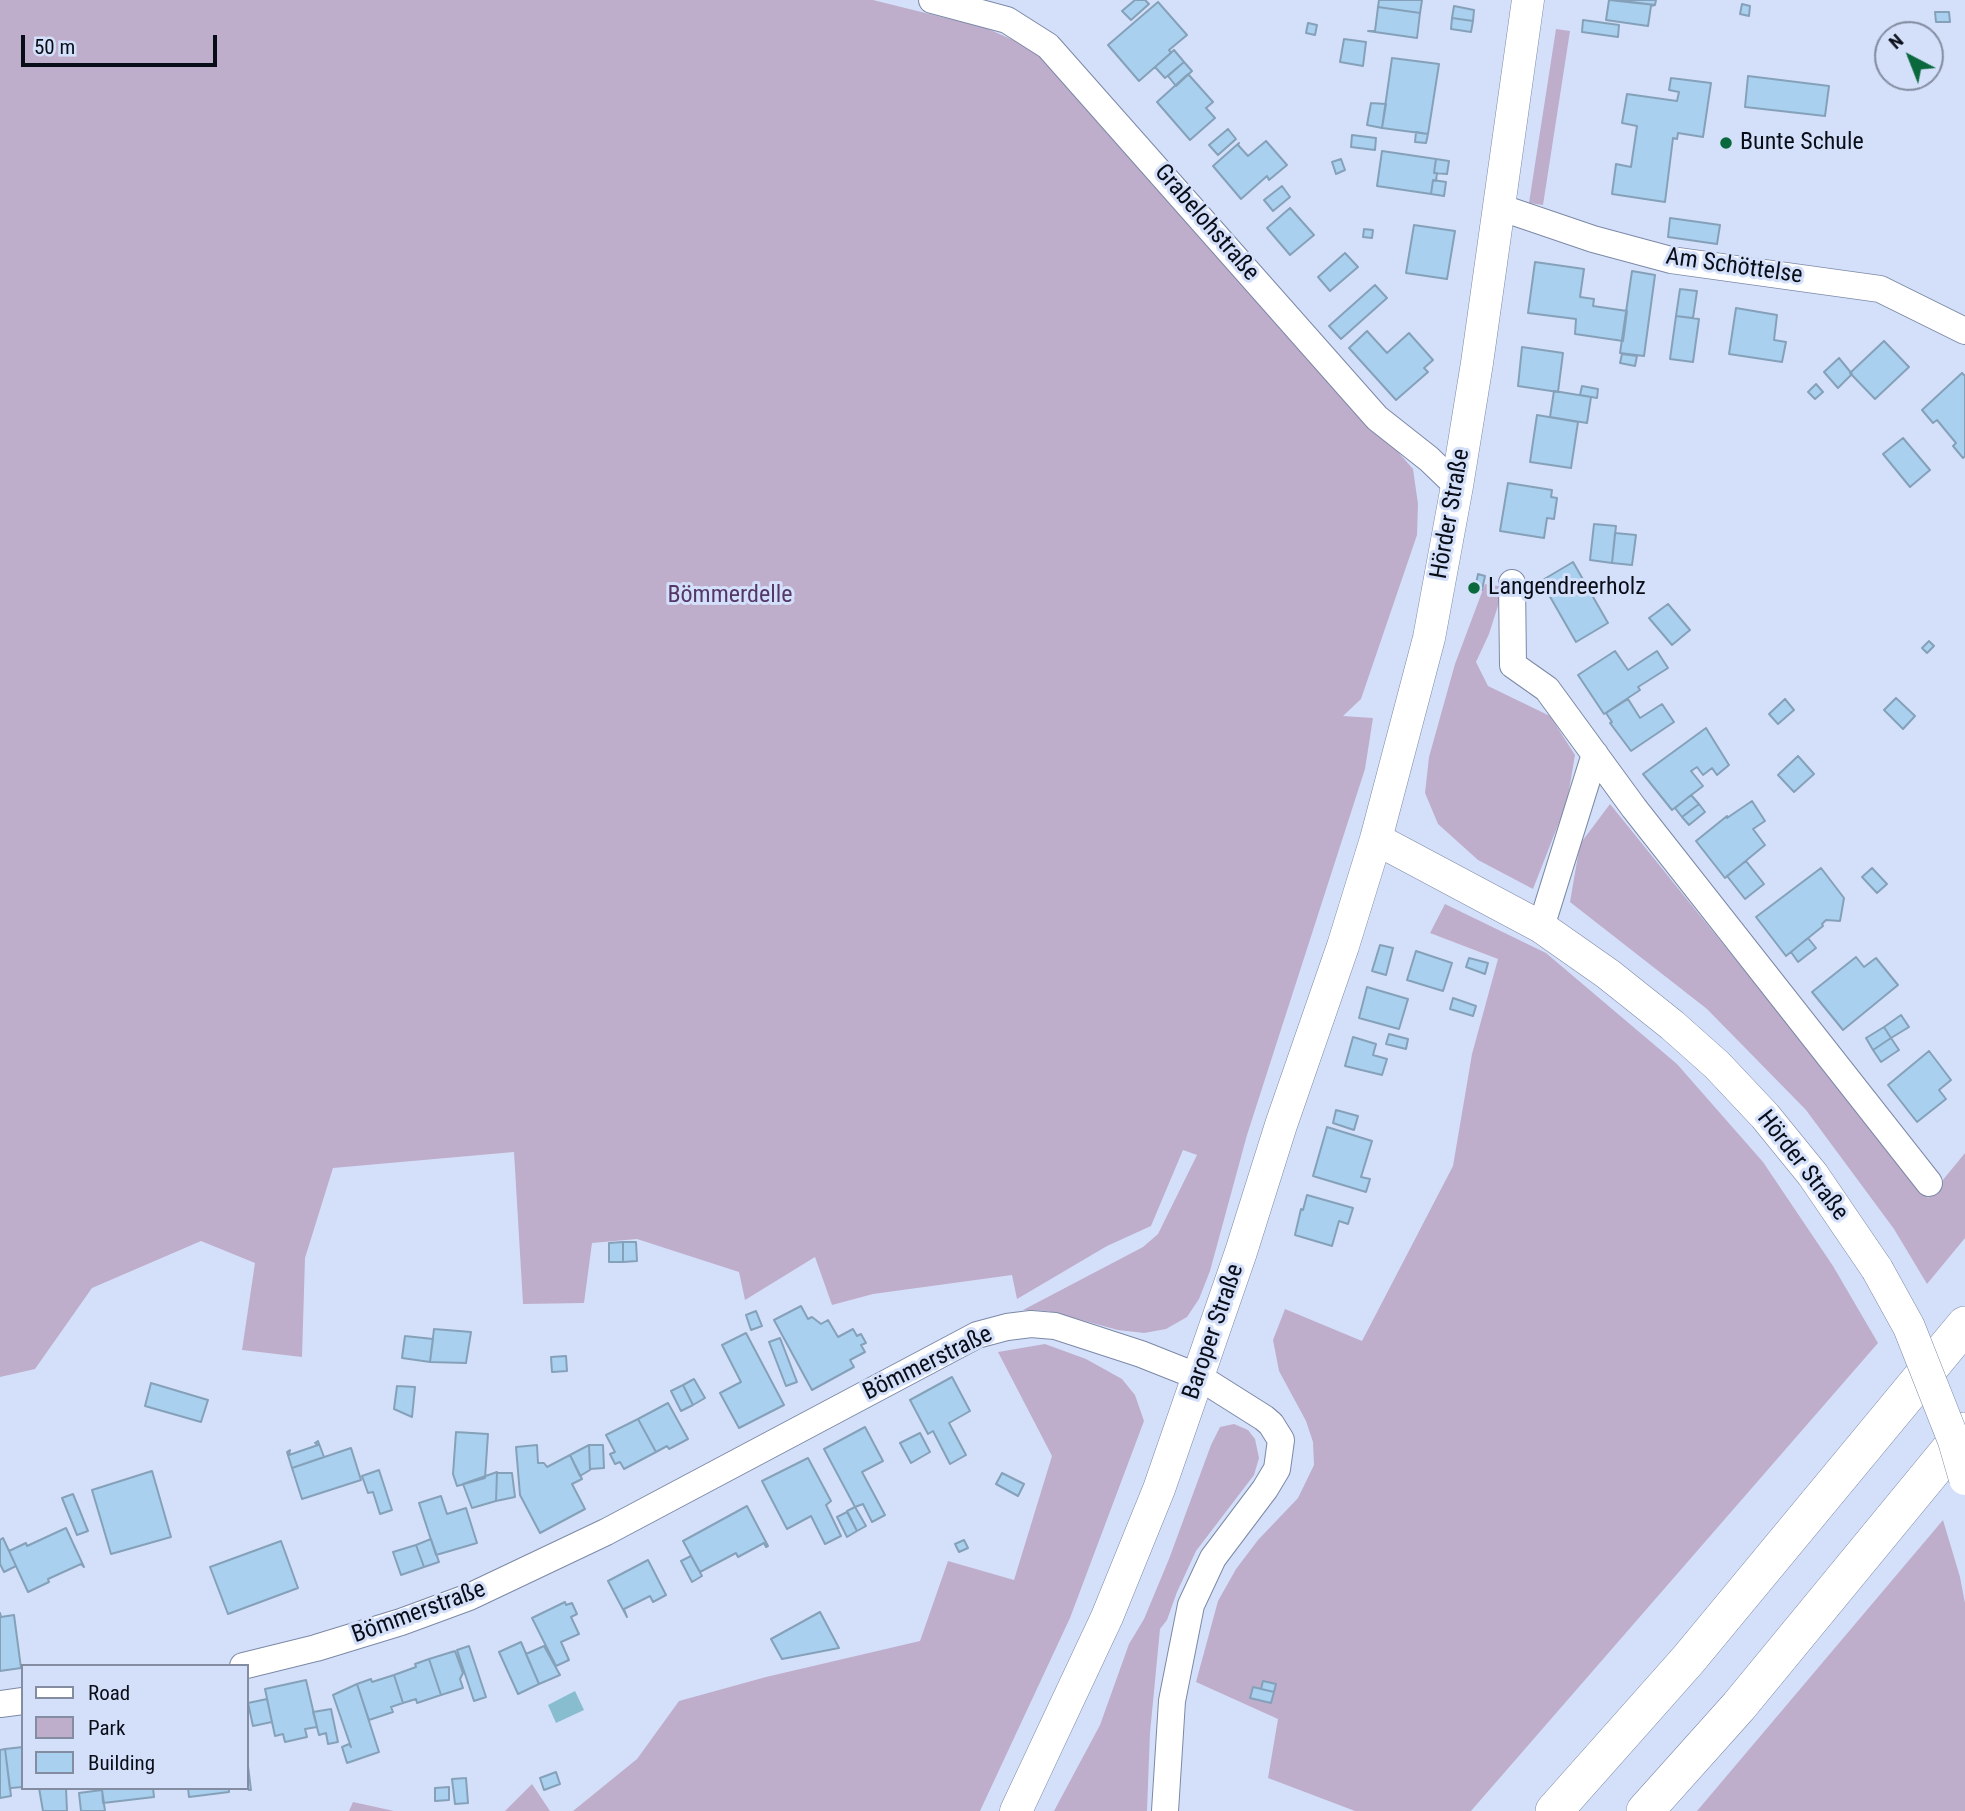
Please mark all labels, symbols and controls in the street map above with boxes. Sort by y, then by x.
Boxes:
scale bar [24,21,220,65]
north arrow [1874,21,1944,91]
text: N [1884,29,1908,54]
text: 50 m [34,35,75,59]
place label: Bunte Schule [1740,129,1864,157]
marker: Bunte Schule [1718,135,1734,151]
street label: Grabelohstraße [1148,159,1264,287]
street label: Am Schöttelse [1664,243,1804,291]
street label: Hörder Straße [1425,447,1477,581]
place label: Langendreerholz [1488,574,1646,602]
marker: Langendreerholz [1466,580,1482,596]
park label: Bömmerdelle [667,582,793,610]
street label: Hörder Straße [1750,1105,1854,1227]
street label: Baroper Straße [1177,1261,1251,1403]
street label: Bömmerstraße [859,1320,997,1408]
street label: Bömmerstraße [348,1576,490,1650]
legend [21,1664,248,1790]
text: Road [88,1681,130,1705]
text: Park [88,1716,125,1740]
text: Building [88,1751,155,1775]

